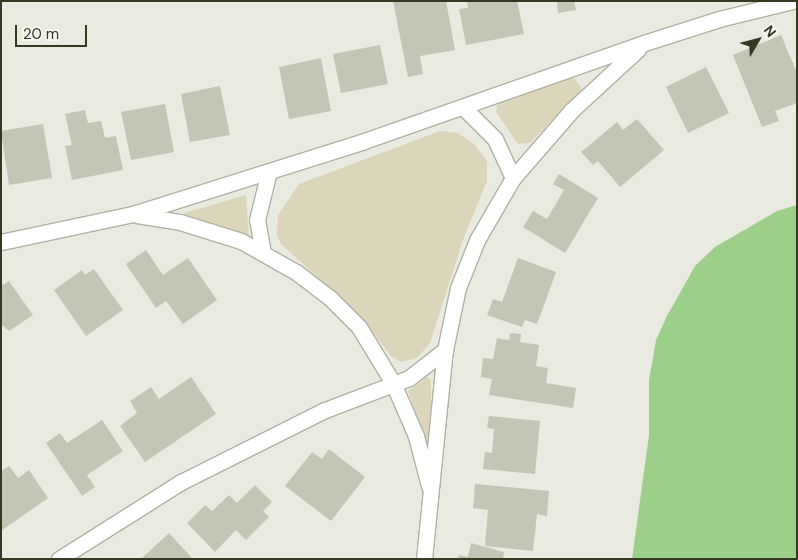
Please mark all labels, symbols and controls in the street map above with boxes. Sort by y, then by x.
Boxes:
scale bar [18,15,90,47]
north arrow [733,15,783,65]
text: N [760,21,780,40]
text: 20 m [23,24,59,44]

